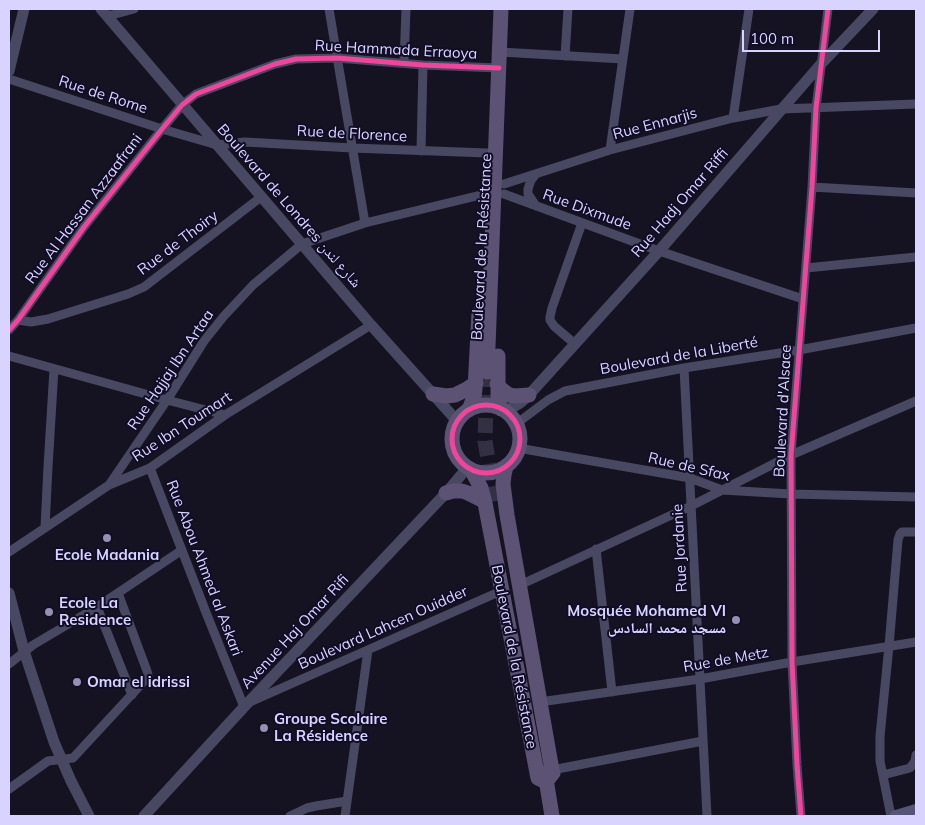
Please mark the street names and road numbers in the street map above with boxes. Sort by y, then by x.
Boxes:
street label: Rue Hammada Erraoya [314,37,478,63]
street label: Rue de Rome [56,72,150,118]
street label: Rue Ennarjis [611,104,699,144]
street label: Boulevard de Londres شارع لندن [213,121,365,291]
street label: Rue de Florence [296,122,408,146]
street label: Rue Al Hassan Azzaafrani [22,131,146,287]
street label: Rue Hadj Omar Riffi [628,145,732,261]
street label: Boulevard de la Résistance [468,153,496,341]
street label: Rue Dixmude [540,186,634,234]
street label: Rue de Thoiry [134,207,222,279]
street label: Rue Hajjaj Ibn Artaa [124,307,218,433]
street label: Boulevard de la Liberté [599,333,759,379]
street label: Boulevard d'Alsace [771,344,795,478]
street label: Rue Ibn Toumart [129,388,235,466]
street label: Rue de Sfax [646,449,732,485]
street label: Rue Abou Ahmed al Askari [162,478,246,658]
street label: Rue Jordanie [669,503,691,593]
street label: Boulevard de la Résistance [487,564,541,750]
street label: Avenue Haj Omar Rifi [237,571,353,693]
street label: Boulevard Lahcen Ouidder [295,582,471,674]
street label: Rue de Metz [682,644,770,676]

